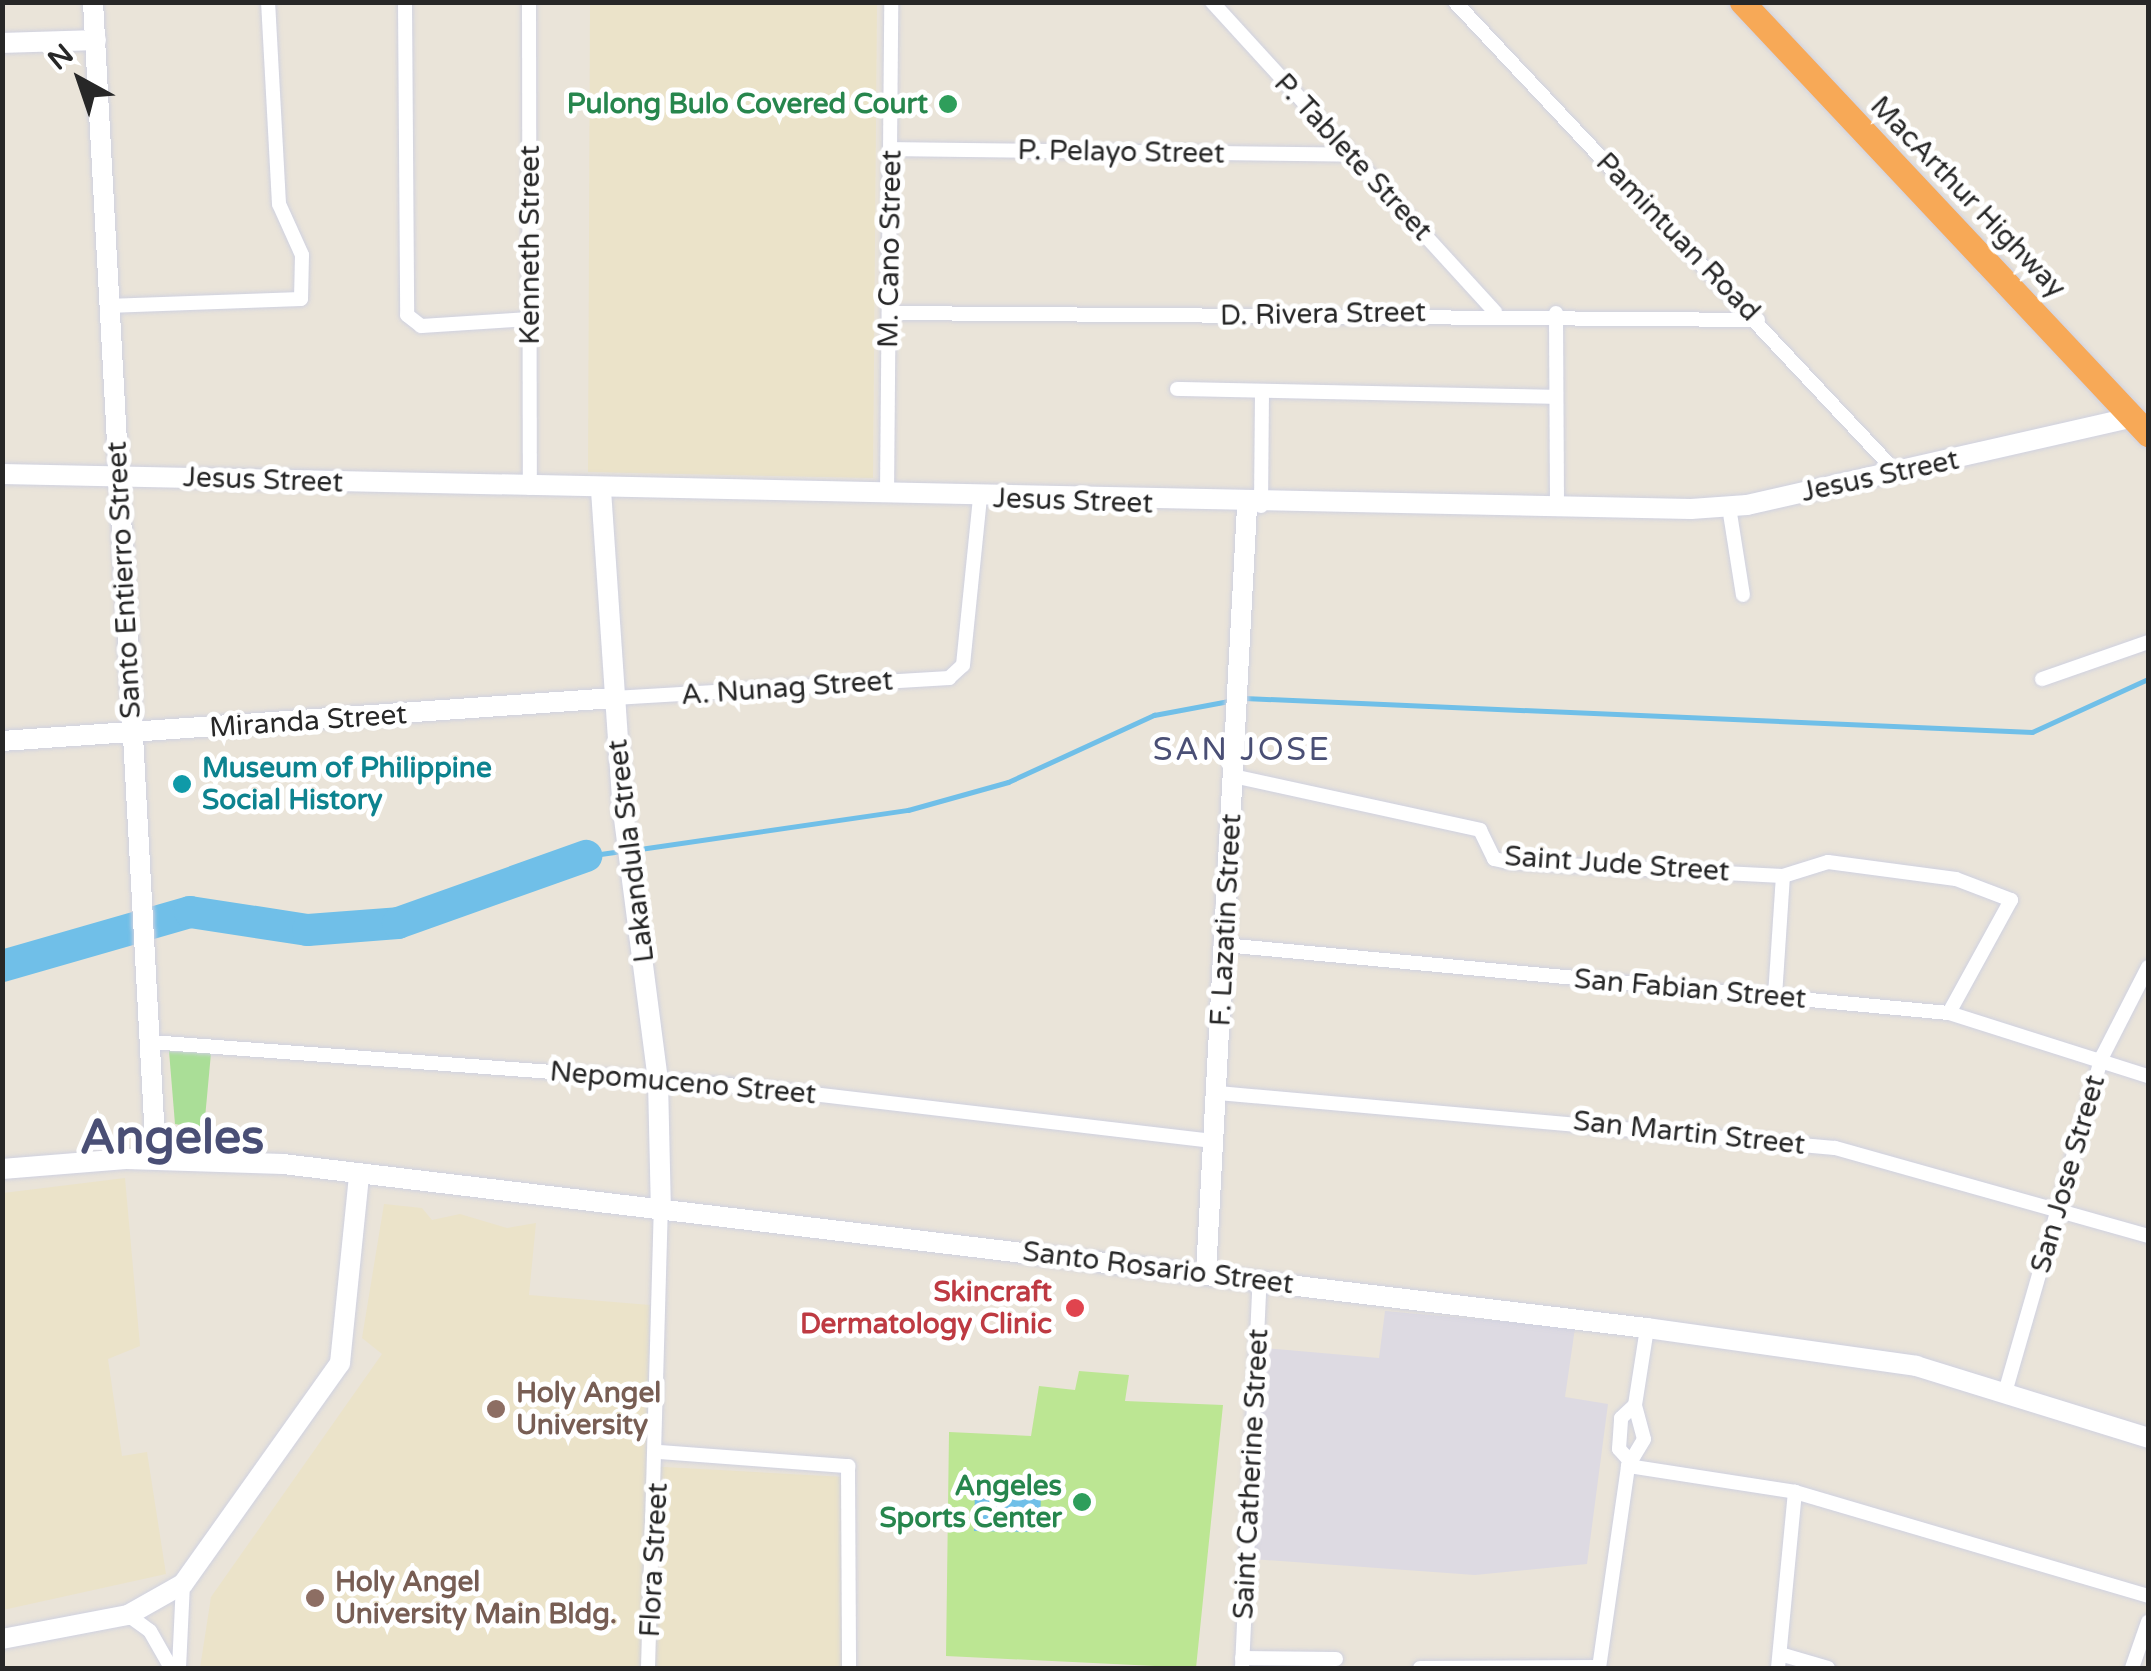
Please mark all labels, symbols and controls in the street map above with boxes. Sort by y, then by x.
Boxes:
north arrow [30,30,130,130]
text: N [41,37,80,77]
street label: P. Tablete Street [1267,67,1439,247]
place label: Pulong Bulo Covered Court [567,87,928,121]
street label: MacArthur Highway [1863,89,2073,305]
marker: Pulong Bulo Covered Court [937,93,959,115]
street label: P. Pelayo Street [1017,133,1225,171]
street label: Kenneth Street [513,145,547,345]
street label: Pamintuan Road [1589,146,1767,328]
street label: M. Cano Street [871,150,909,348]
street label: D. Rivera Street [1220,295,1426,333]
street label: Santo Entierro Street [100,440,148,720]
street label: Jesus Street [1798,443,1962,509]
street label: Jesus Street [182,460,344,500]
street label: Jesus Street [992,481,1154,521]
street label: A. Nunag Street [680,664,894,712]
street label: Miranda Street [208,697,408,745]
district label: SAN JOSE [1153,731,1331,769]
street label: Lakandula Street [601,738,661,964]
place label: Museum of Philippine Social History [202,751,492,817]
marker: Museum of Philippine Social History [171,773,193,795]
street label: F. Lazatin Street [1204,813,1248,1027]
street label: Saint Jude Street [1503,839,1731,889]
street label: San Fabian Street [1573,962,1807,1016]
street label: Nepomuceno Street [548,1055,818,1111]
street label: San Jose Street [2024,1071,2112,1277]
street label: San Martin Street [1571,1104,1807,1162]
district label: Angeles [80,1110,264,1168]
street label: Santo Rosario Street [1021,1235,1295,1301]
place label: Skincraft Dermatology Clinic [800,1275,1052,1341]
marker: Skincraft Dermatology Clinic [1062,1295,1088,1321]
street label: Saint Catherine Street [1227,1328,1275,1620]
place label: Holy Angel University [516,1376,661,1442]
marker: Holy Angel University [485,1398,507,1420]
place label: Angeles Sports Center [879,1469,1062,1535]
street label: Flora Street [633,1482,675,1638]
marker: Angeles Sports Center [1071,1491,1093,1513]
place label: Holy Angel University Main Bldg. [335,1565,617,1631]
marker: Holy Angel University Main Bldg. [304,1587,326,1609]

